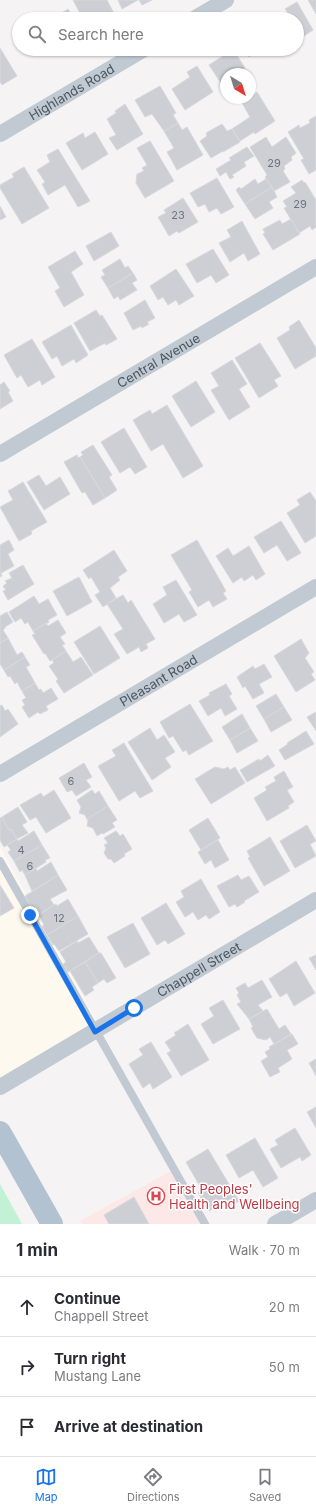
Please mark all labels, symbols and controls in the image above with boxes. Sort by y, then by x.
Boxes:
search box [12,12,304,56]
icon: search [26,23,48,45]
text: Search here [58,25,144,44]
street label: Highlands Road [26,60,117,123]
north arrow [220,68,256,104]
house number: 29 [267,156,281,170]
house number: 29 [293,197,307,211]
house number: 23 [171,208,185,222]
street label: Central Avenue [114,330,203,391]
street label: Pleasant Road [117,651,200,710]
house number: 6 [68,774,75,788]
house number: 4 [17,843,25,857]
house number: 6 [27,859,34,873]
route end [21,906,39,924]
house number: 12 [53,911,65,925]
street label: Chappell Street [154,938,244,1000]
route start [125,999,143,1017]
place label: First Peoples' Health and Wellbeing [169,1181,300,1212]
hospital icon: First Peoples' Health and Wellbeing [146,1186,166,1206]
text: 1 min [16,1240,58,1260]
text: Walk · 70 m [229,1242,300,1258]
text: Continue [54,1289,121,1308]
icon: ahead [16,1296,38,1318]
text: 20 m [269,1299,300,1315]
text: Chappell Street [54,1308,149,1324]
text: Turn right [54,1349,126,1368]
icon: right [16,1356,38,1378]
text: 50 m [269,1359,300,1375]
text: Mustang Lane [54,1368,141,1384]
icon: arrive [16,1416,38,1438]
text: Arrive at destination [54,1417,203,1436]
tab: Map [35,1466,58,1504]
tab: Directions [127,1466,180,1504]
tab: Saved [249,1466,281,1504]

